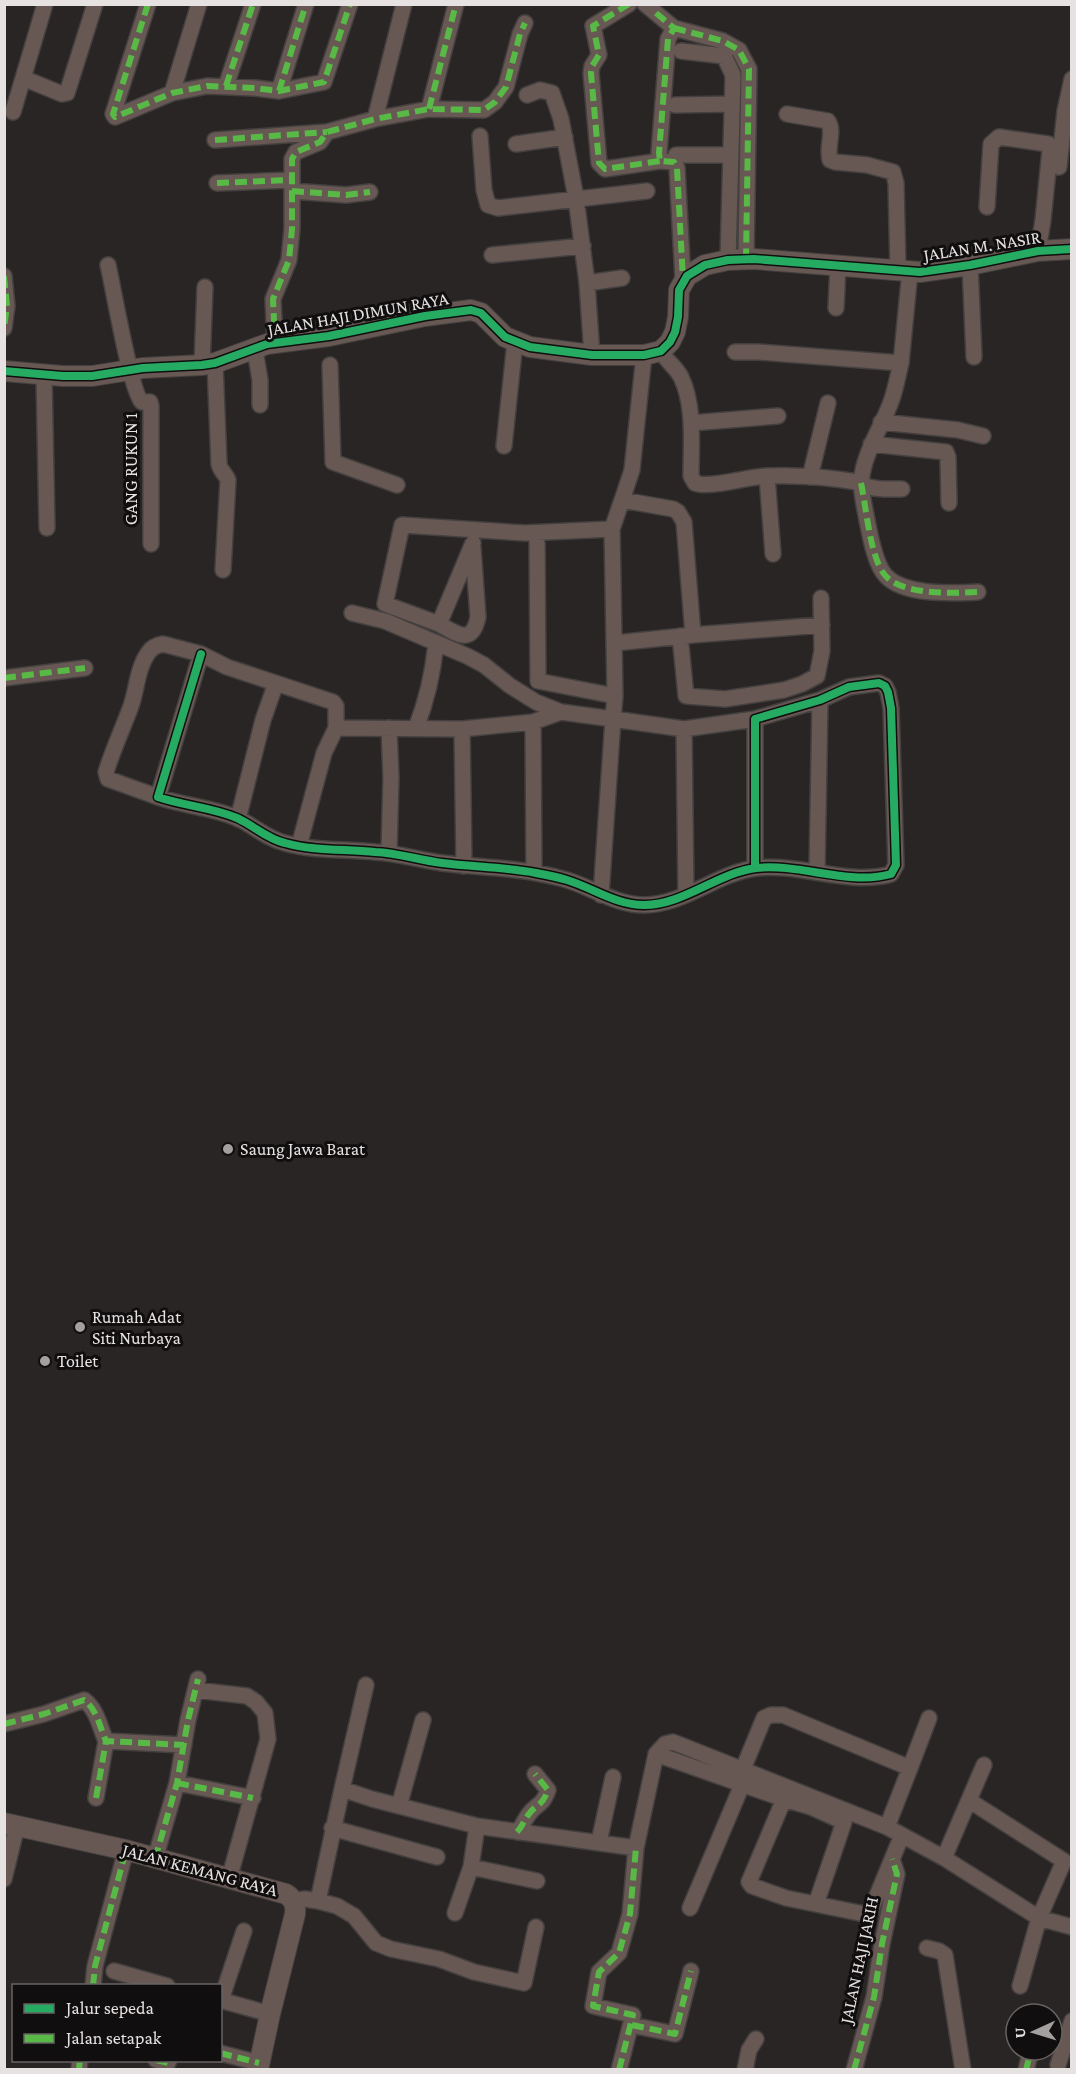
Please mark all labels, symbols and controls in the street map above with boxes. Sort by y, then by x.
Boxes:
street label: JALAN M. NASIR [920,227,1043,265]
street label: JALAN HAJI DIMUN RAYA [264,288,451,340]
street label: GANG RUKUN 1 [121,413,141,525]
place label: Saung Jawa Barat [240,1139,366,1159]
marker: Saung Jawa Barat [221,1142,235,1156]
place label: Rumah Adat Siti Nurbaya [92,1307,182,1348]
marker: Rumah Adat Siti Nurbaya [73,1320,87,1334]
place label: Toilet [57,1351,99,1371]
marker: Toilet [38,1354,52,1368]
street label: JALAN KEMANG RAYA [118,1839,281,1901]
street label: JALAN HAJI JARIH [835,1895,882,2027]
legend [12,1984,222,2062]
text: Jalur sepeda [64,1998,154,2018]
north arrow [1004,2002,1064,2062]
text: U [1011,2027,1028,2039]
text: Jalan setapak [64,2028,162,2048]

